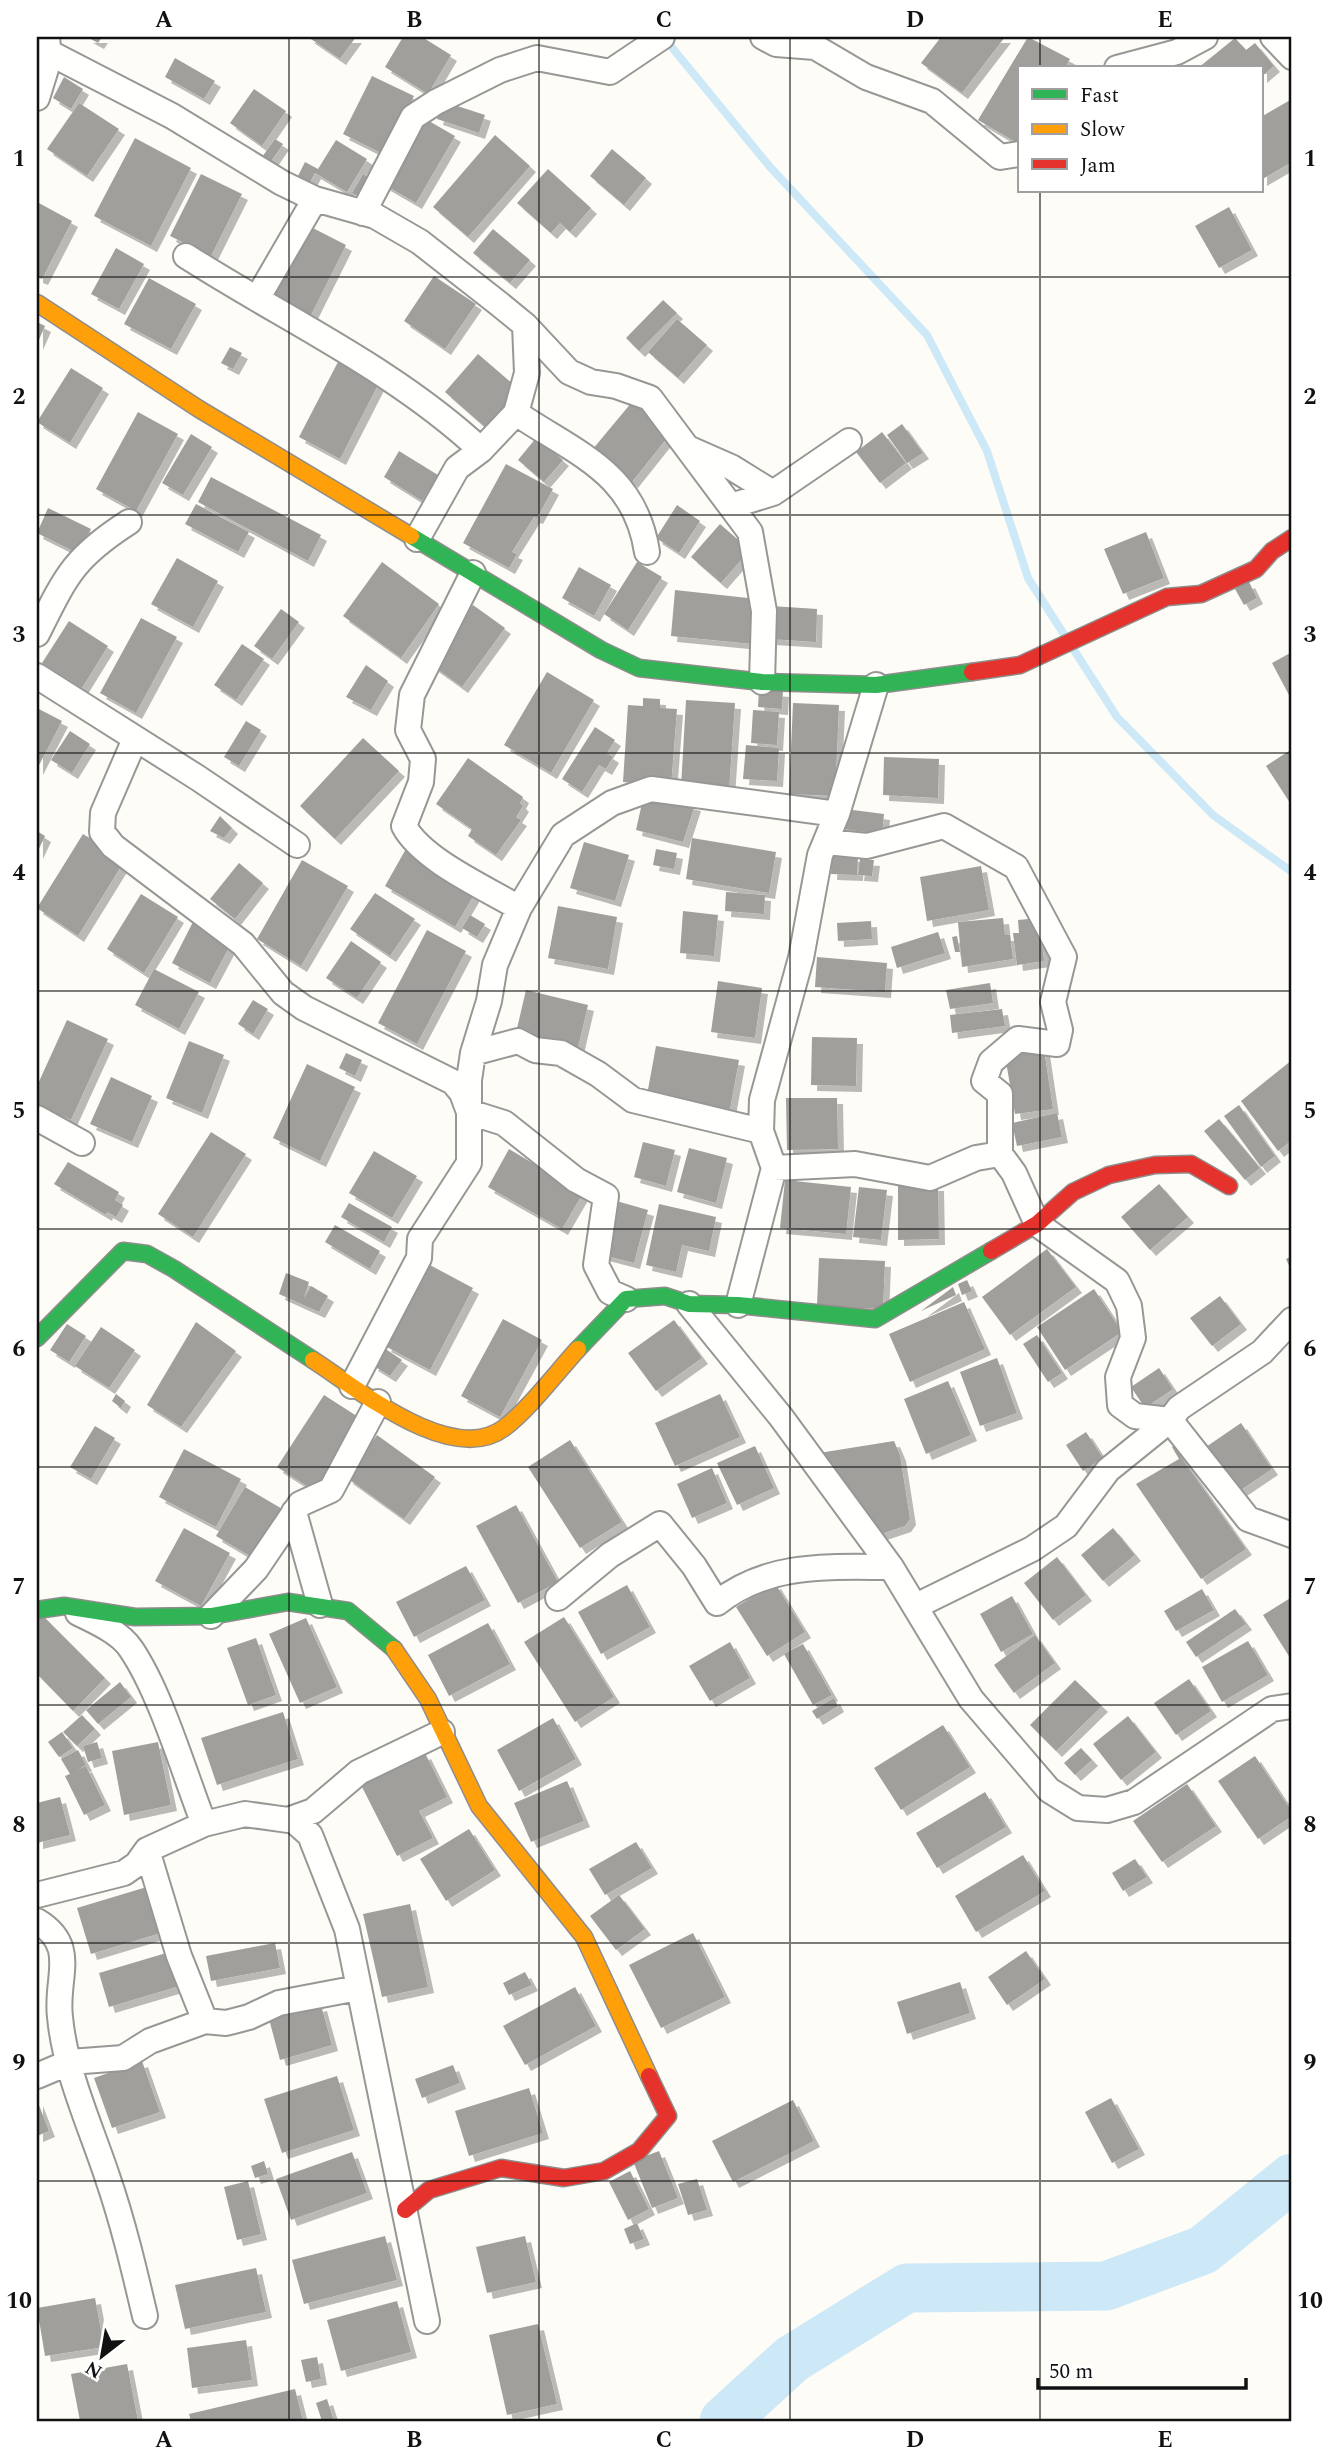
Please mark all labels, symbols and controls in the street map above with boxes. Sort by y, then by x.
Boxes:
text: A [155,3,173,38]
text: B [406,3,422,38]
text: C [656,3,672,38]
text: D [906,3,924,38]
text: E [1157,3,1173,38]
legend [1018,66,1262,192]
text: Fast [1080,80,1119,112]
text: Slow [1080,114,1126,146]
text: 1 [13,142,25,177]
text: 1 [1304,142,1316,177]
text: Jam [1080,150,1116,182]
text: 2 [13,380,26,415]
text: 2 [1304,380,1317,415]
text: 3 [13,618,26,653]
text: 3 [1304,618,1317,653]
text: 4 [13,856,26,891]
text: 4 [1304,856,1317,891]
text: 5 [13,1094,25,1129]
text: 5 [1304,1094,1316,1129]
text: 6 [13,1332,26,1367]
text: 6 [1304,1332,1317,1367]
text: 7 [13,1570,25,1605]
text: 7 [1304,1570,1316,1605]
text: 8 [13,1808,25,1843]
text: 8 [1304,1808,1316,1843]
text: 9 [13,2046,26,2081]
text: 9 [1304,2046,1317,2081]
text: 10 [6,2284,32,2319]
text: 10 [1297,2284,1323,2319]
north arrow [66,2322,136,2392]
scale bar [1038,2346,1247,2390]
text: N [80,2353,108,2386]
text: 50 m [1049,2356,1093,2388]
text: A [155,2423,173,2458]
text: B [406,2423,422,2458]
text: C [656,2423,672,2458]
text: D [906,2423,924,2458]
text: E [1157,2423,1173,2458]

